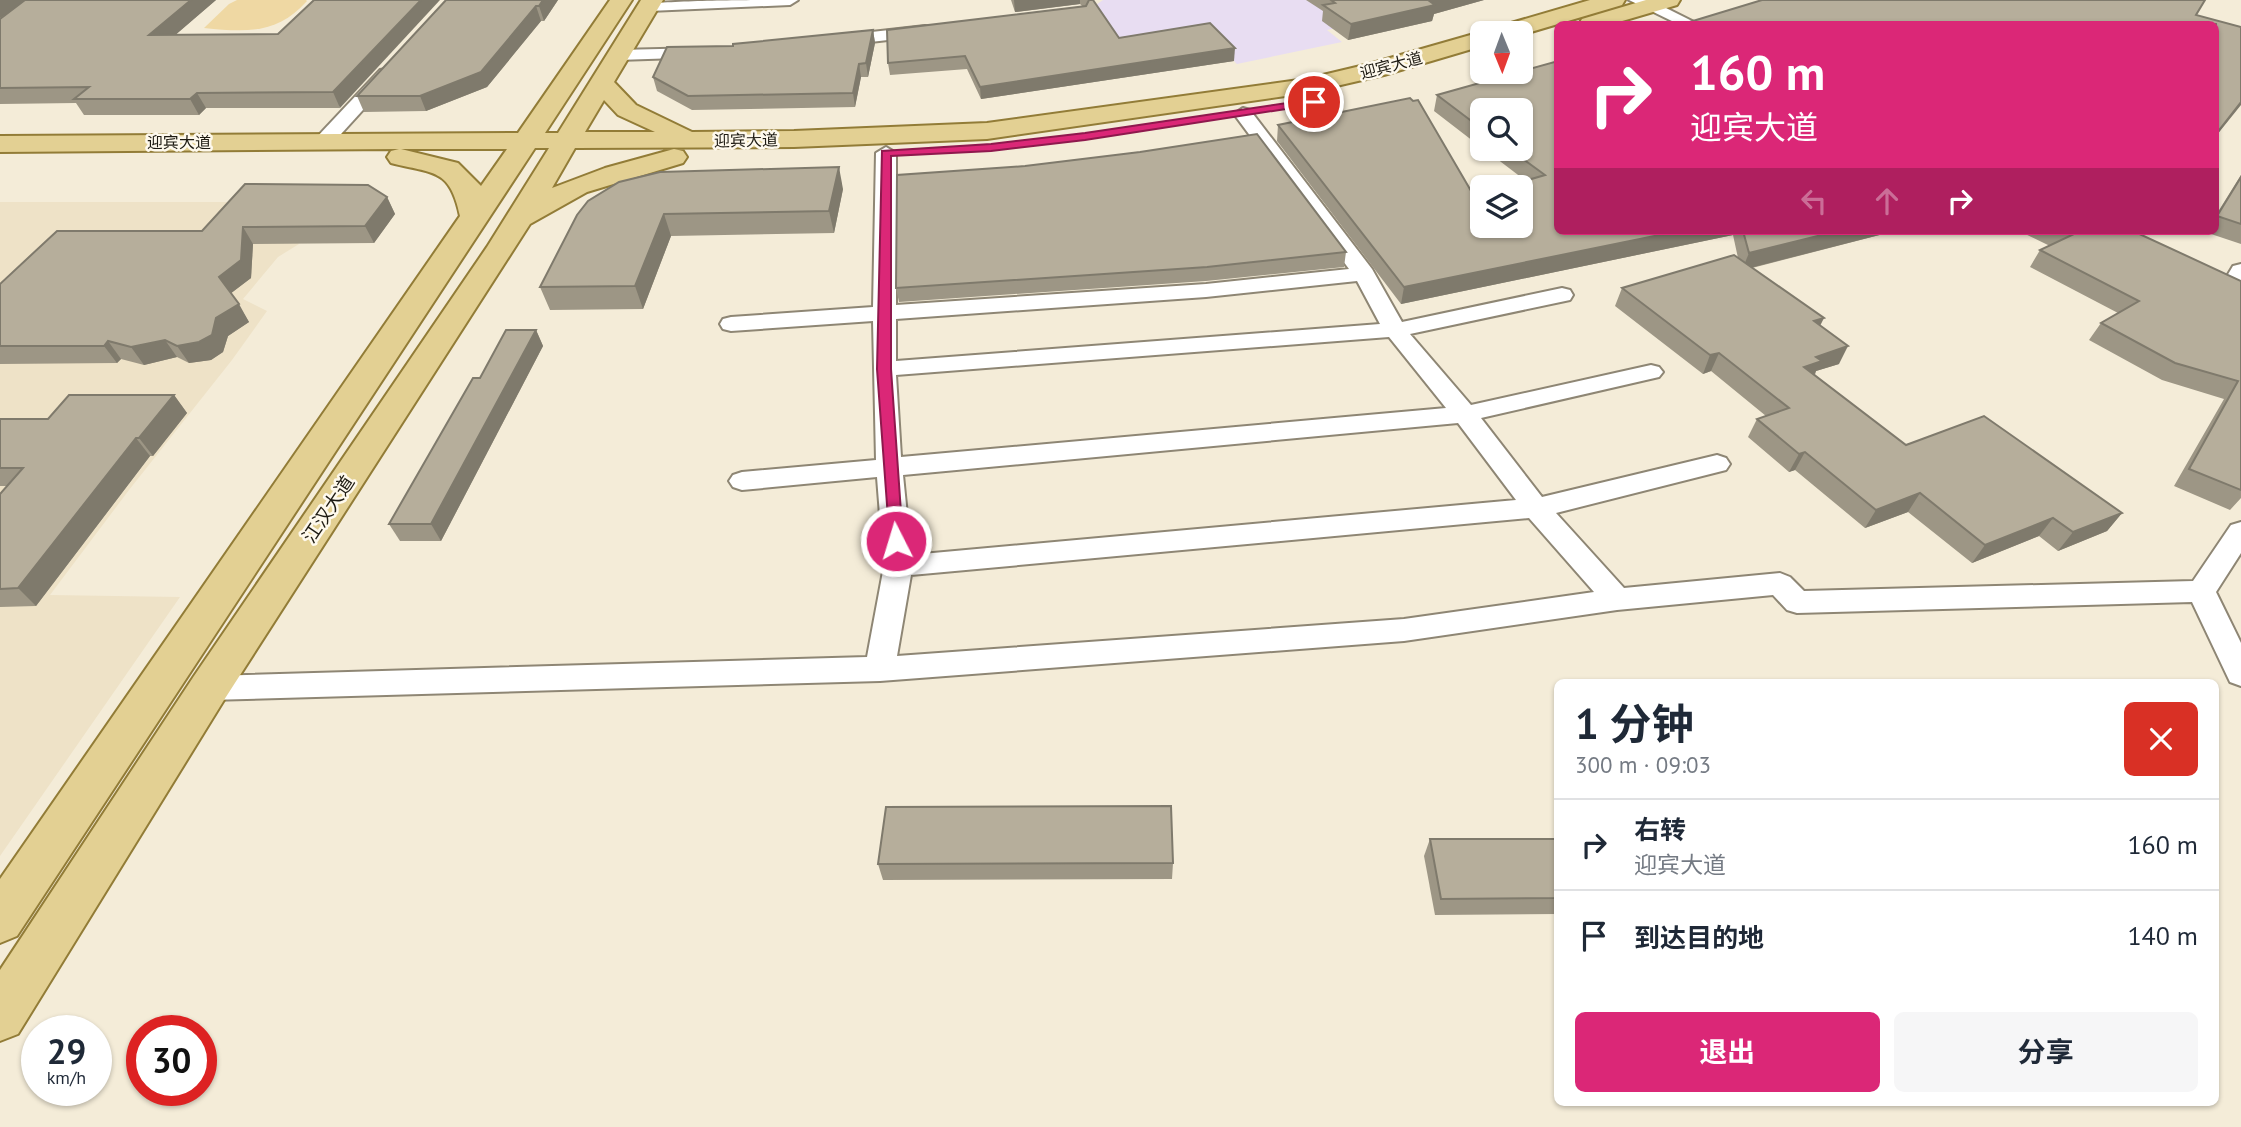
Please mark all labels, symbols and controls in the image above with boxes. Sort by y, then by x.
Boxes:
north arrow [1470,21,1533,84]
map controls [1470,21,1533,238]
text: 160 m [1690,40,1825,104]
street label: 迎宾大道 [1357,47,1425,83]
icon: right [1575,49,1666,140]
pin [1284,72,1344,132]
icon: arrive [1295,83,1333,121]
button: search [1470,98,1533,161]
text: 迎宾大道 [1690,106,1818,148]
street label: 迎宾大道 [714,129,778,151]
street label: 迎宾大道 [147,132,211,152]
button: layers [1470,175,1533,238]
icon: left [1795,182,1833,220]
icon: ahead [1868,182,1906,220]
icon: right [1941,182,1979,220]
street label: 江汉大道 [297,471,359,547]
position arrow [859,504,933,578]
text: 1 分钟 [1575,696,1693,751]
button: close [2124,702,2198,776]
text: 300 m · 09:03 [1575,750,1711,779]
text: 右转 [1634,813,1686,846]
icon: right [1575,826,1613,864]
text: 160 m [2127,828,2198,861]
text: 迎宾大道 [1634,850,1726,879]
icon: arrive [1575,917,1613,955]
text: 140 m [2127,919,2198,952]
text: 到达目的地 [1634,921,1764,954]
button: 退出 [1575,1012,1880,1092]
button: 分享 [1894,1012,2198,1092]
speed limit sign: 30 [126,1015,217,1106]
text: 29 [47,1028,86,1074]
text: km/h [47,1066,86,1089]

